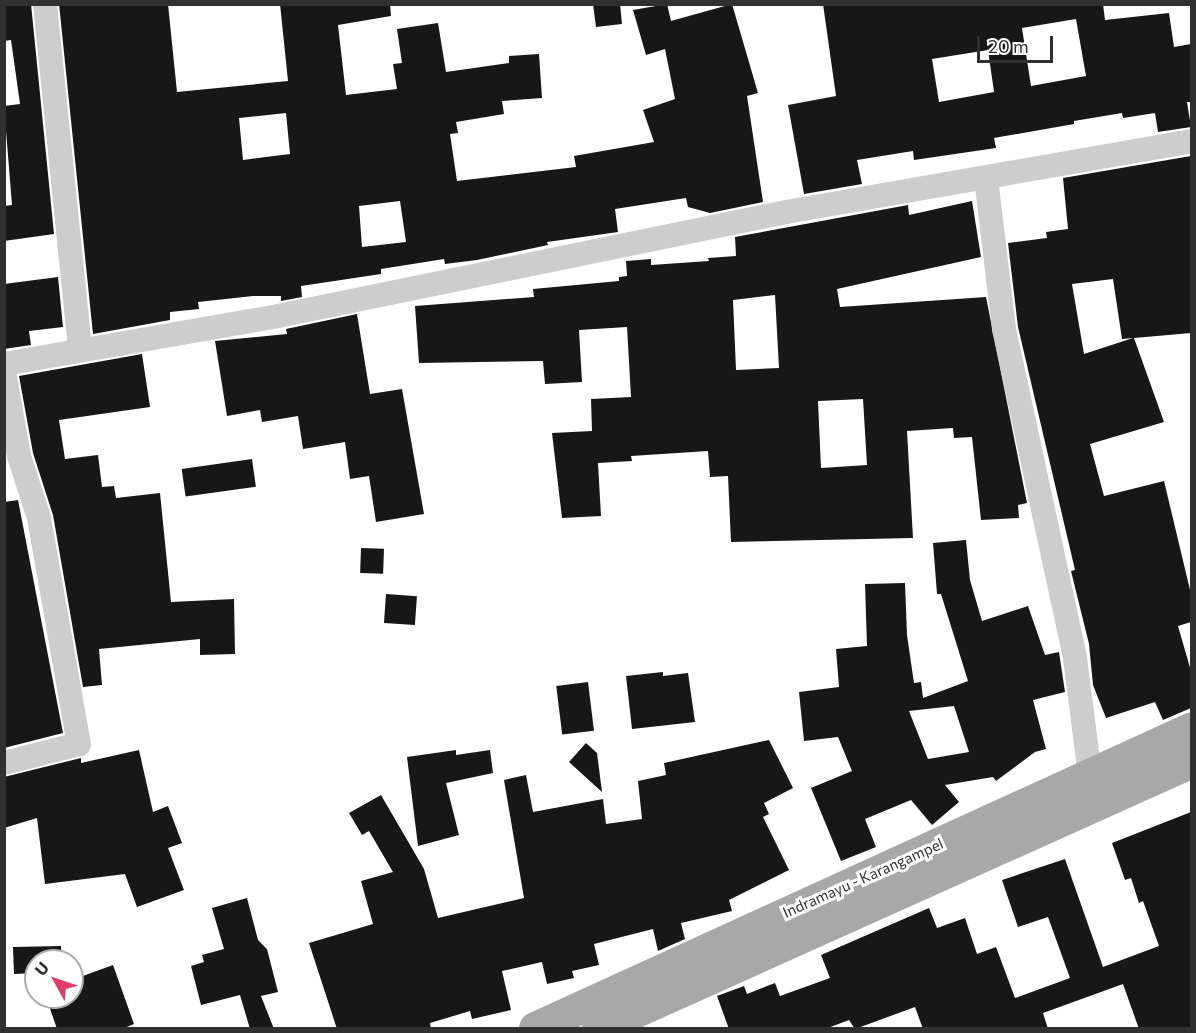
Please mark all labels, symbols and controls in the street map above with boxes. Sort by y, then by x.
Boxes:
scale bar [980,24,1056,62]
text: 20 m [988,35,1029,57]
street label: Indramayu - Karangampel [780,834,946,922]
north arrow [24,949,84,1009]
text: U [30,958,52,979]

